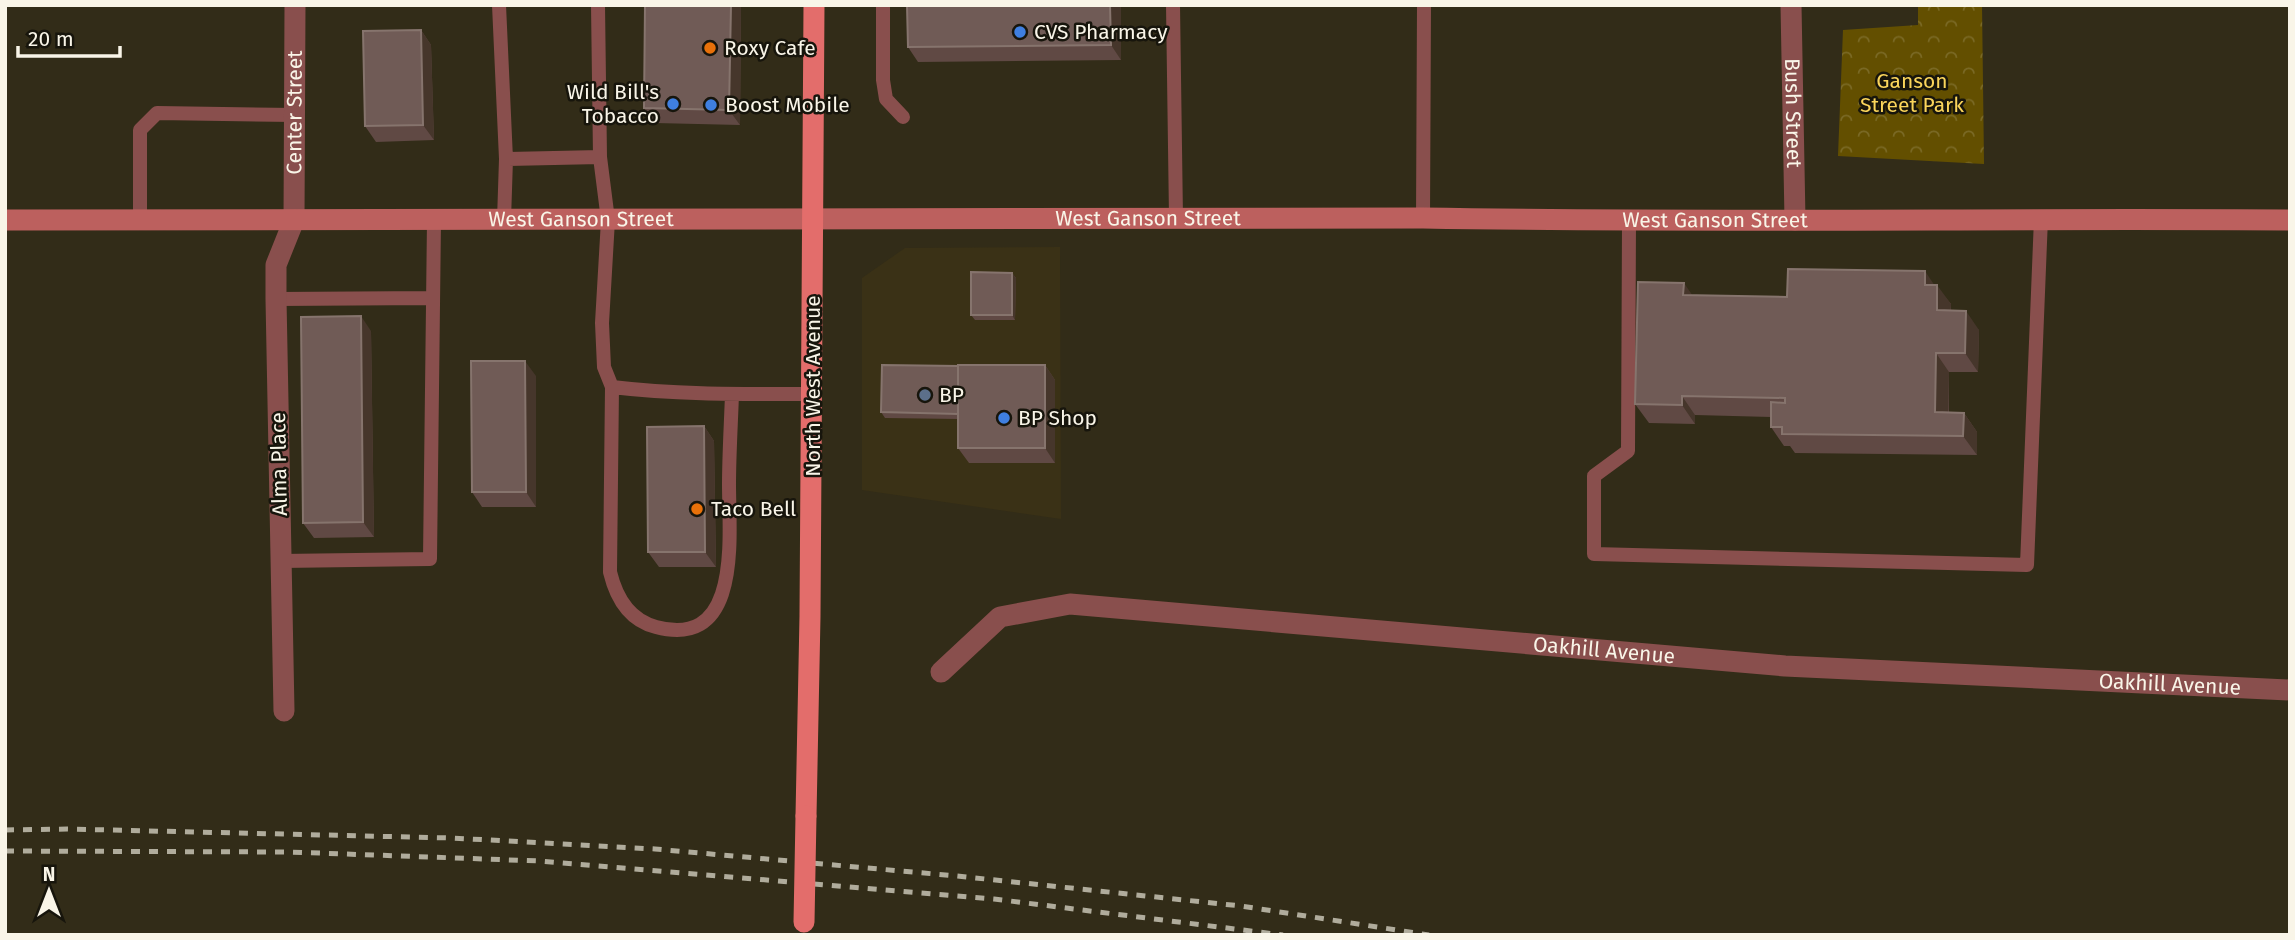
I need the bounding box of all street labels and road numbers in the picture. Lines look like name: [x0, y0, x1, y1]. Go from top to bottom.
street label: Center Street: [281, 50, 308, 175]
street label: Bush Street: [1779, 58, 1807, 168]
street label: West Ganson Street: [1055, 205, 1241, 232]
street label: West Ganson Street: [488, 206, 674, 232]
street label: West Ganson Street: [1622, 207, 1808, 233]
street label: North West Avenue: [800, 295, 826, 477]
street label: Alma Place: [265, 412, 293, 516]
street label: Oakhill Avenue: [1532, 631, 1676, 669]
street label: Oakhill Avenue: [2098, 668, 2242, 701]

